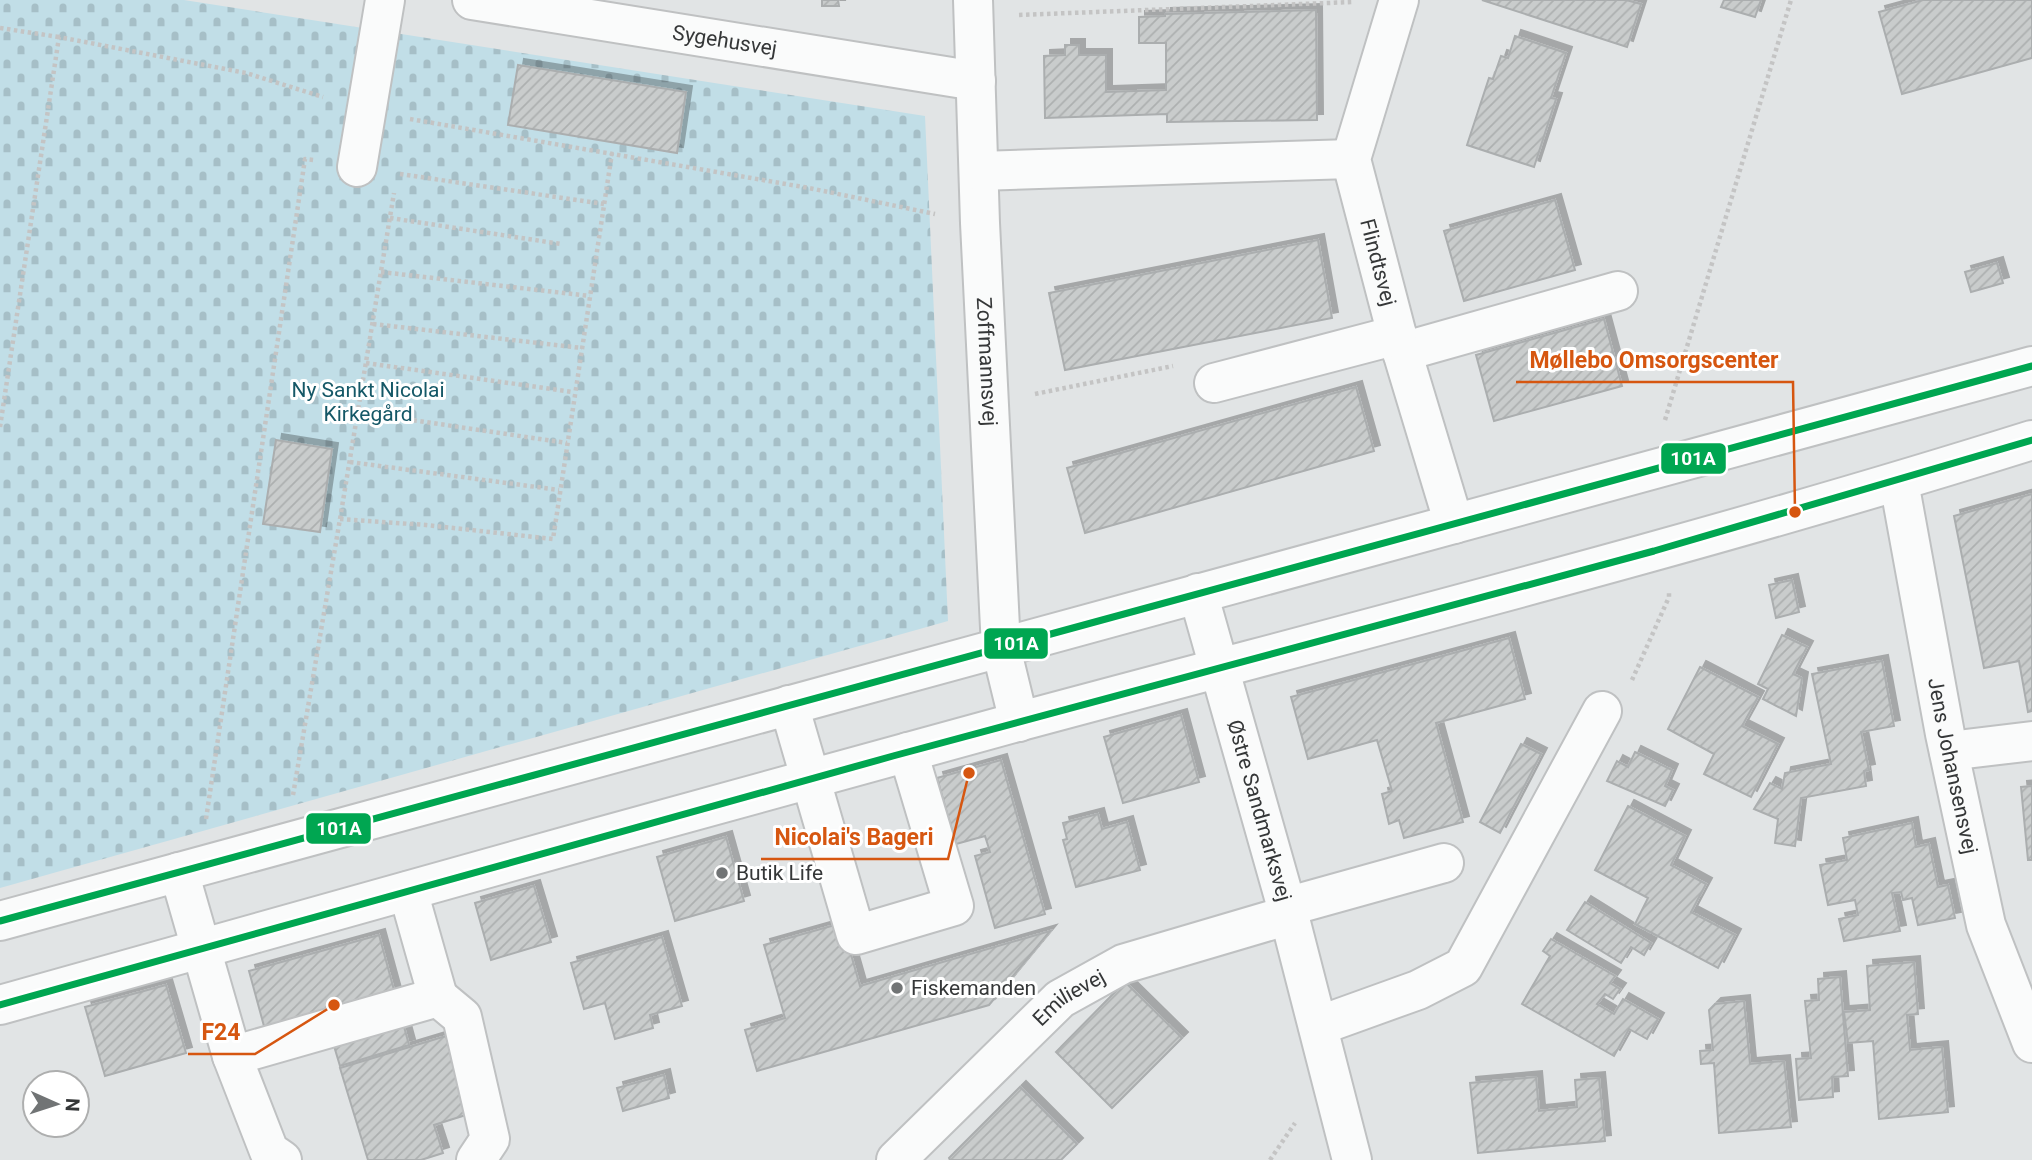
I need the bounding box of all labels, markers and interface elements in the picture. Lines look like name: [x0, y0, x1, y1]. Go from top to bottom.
street label: Sygehusvej: [671, 20, 779, 61]
street label: Flindtsvej: [1355, 216, 1401, 309]
street label: Zoffmannsvej: [972, 297, 1002, 427]
callout: Møllebo Omsorgscenter: [1516, 338, 1793, 382]
text: Møllebo Omsorgscenter: [1529, 347, 1779, 374]
park label: Ny Sankt Nicolai Kirkegård: [291, 378, 445, 426]
line badge: 101A: [1660, 442, 1727, 475]
text: 101A: [1670, 447, 1716, 470]
line badge: 101A: [983, 627, 1049, 660]
text: 101A: [993, 632, 1039, 655]
street label: Jens Johansensvej: [1923, 676, 1982, 856]
street label: Østre Sandmarksvej: [1222, 717, 1297, 904]
line badge: 101A: [305, 812, 372, 845]
callout: Nicolai's Bageri: [761, 815, 948, 859]
text: 101A: [316, 817, 362, 840]
text: Nicolai's Bageri: [774, 824, 934, 851]
place label: Butik Life: [736, 861, 823, 885]
marker: Butik Life: [714, 865, 730, 881]
street label: Emilievej: [1028, 964, 1109, 1031]
place label: Fiskemanden: [911, 976, 1036, 1000]
marker: Fiskemanden: [889, 980, 905, 996]
callout: F24: [188, 1010, 255, 1054]
text: F24: [201, 1019, 241, 1046]
north arrow: [21, 1069, 91, 1139]
text: N: [61, 1098, 84, 1112]

